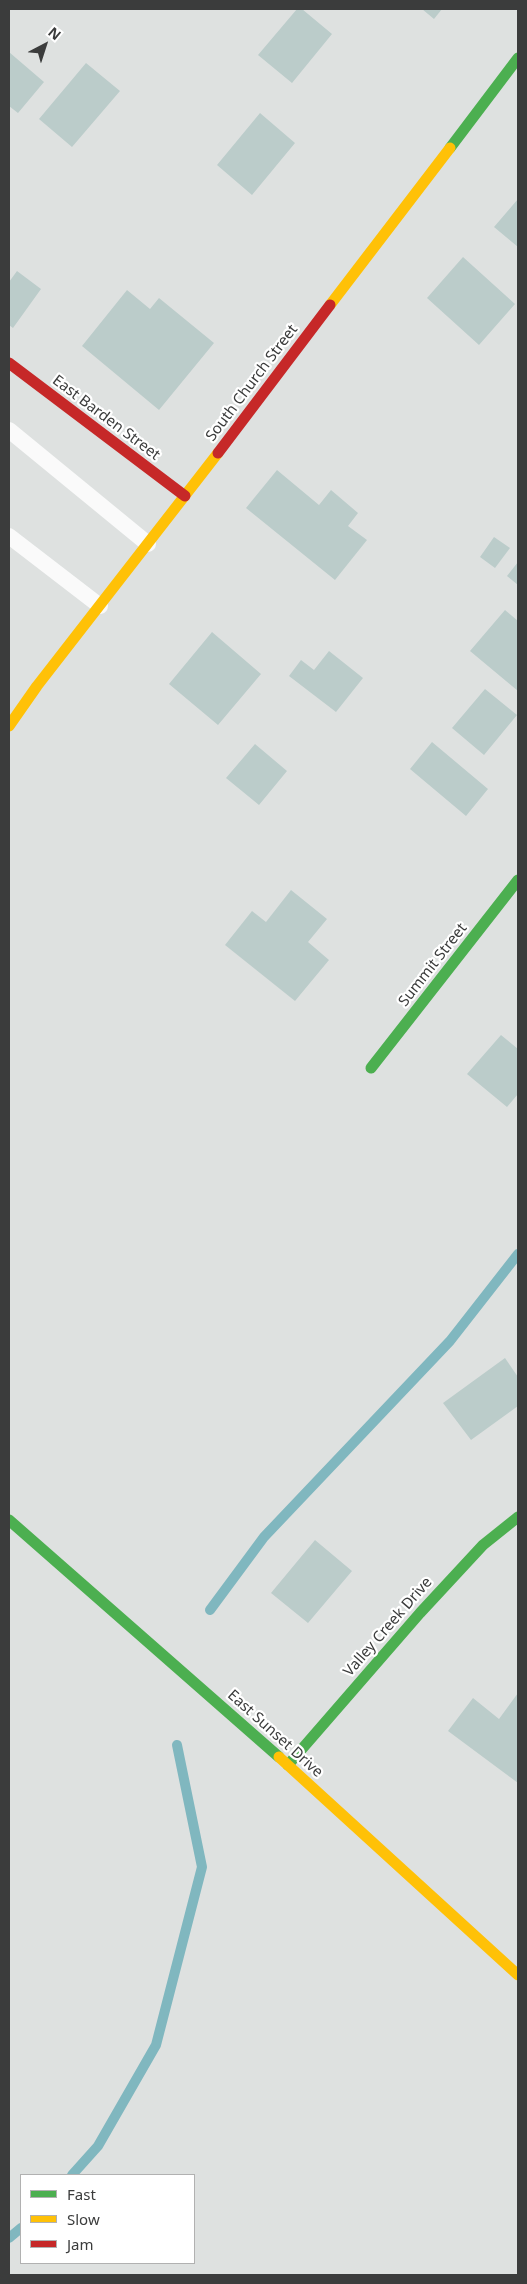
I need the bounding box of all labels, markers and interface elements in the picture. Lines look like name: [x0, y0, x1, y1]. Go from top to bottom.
north arrow: [20, 20, 70, 70]
text: N: [44, 22, 65, 44]
street label: South Church Street: [202, 321, 302, 445]
street label: East Barden Street: [49, 372, 163, 464]
street label: Summit Street: [395, 920, 471, 1010]
street label: Valley Creek Drive: [340, 1574, 436, 1680]
street label: East Sunset Drive: [224, 1686, 326, 1782]
legend: [20, 2174, 195, 2264]
text: Fast: [67, 2184, 96, 2204]
text: Slow: [67, 2209, 100, 2229]
text: Jam: [67, 2234, 94, 2254]

